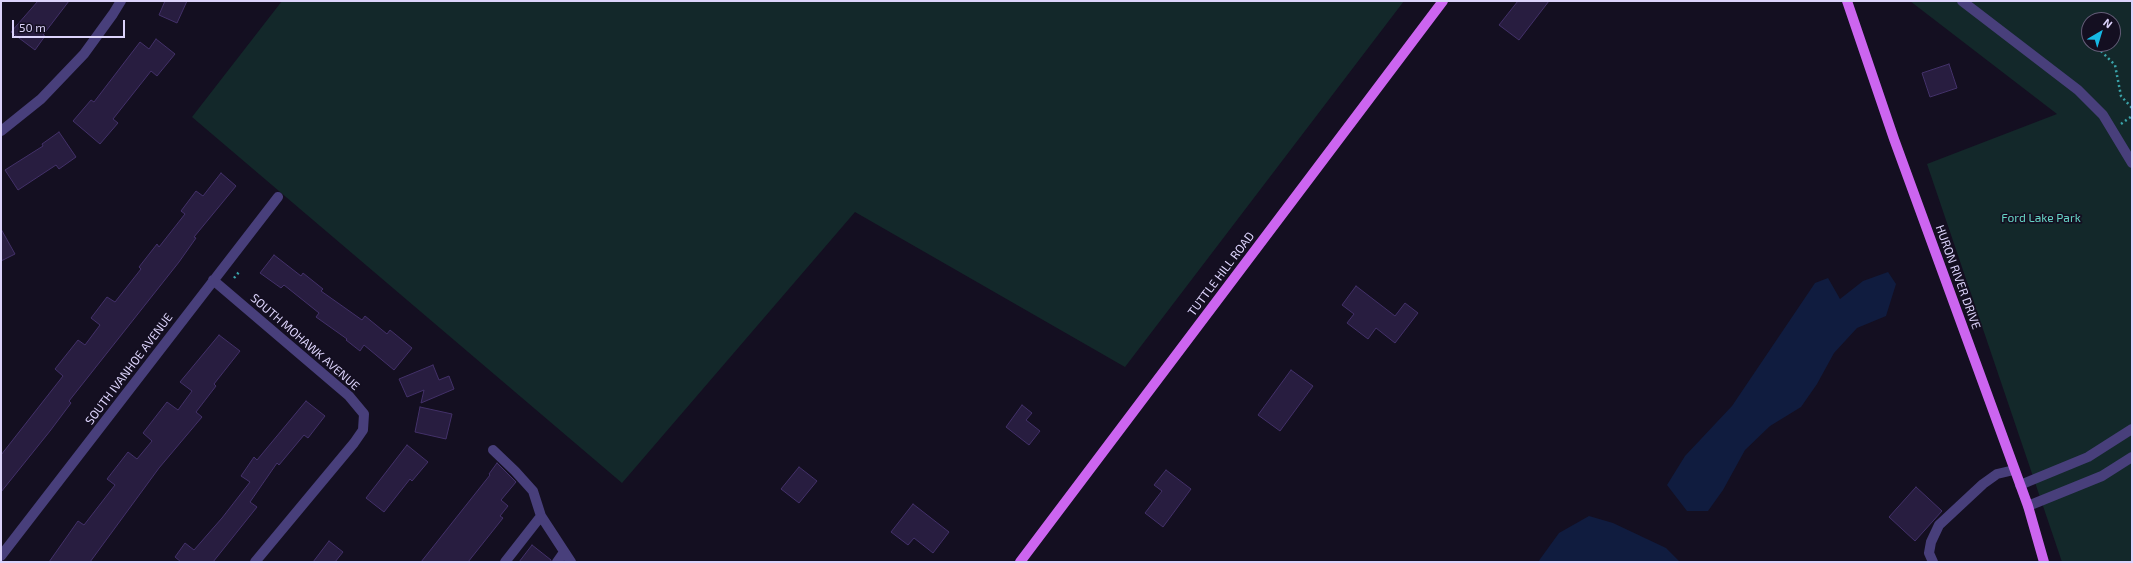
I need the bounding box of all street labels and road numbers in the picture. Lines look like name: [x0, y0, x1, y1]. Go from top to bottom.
street label: HURON RIVER DRIVE: [1932, 223, 1984, 331]
street label: TUTTLE HILL ROAD: [1185, 229, 1257, 319]
street label: SOUTH MOHAWK AVENUE: [248, 291, 362, 393]
street label: SOUTH IVANHOE AVENUE: [82, 310, 176, 428]

